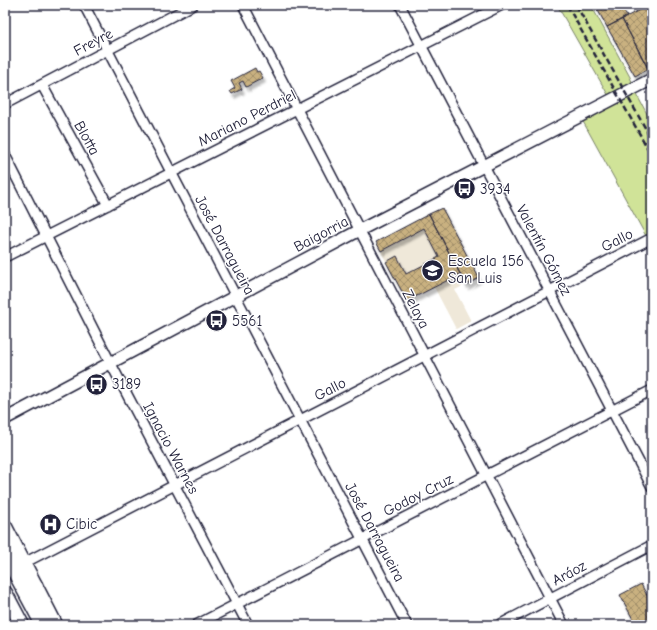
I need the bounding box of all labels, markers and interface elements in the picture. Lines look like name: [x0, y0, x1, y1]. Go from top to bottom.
street label: Freyre: [70, 24, 116, 60]
street label: Mariano Perdriel: [195, 86, 299, 150]
street label: Blotta: [70, 118, 104, 158]
bus stop icon: 3934: [452, 176, 478, 202]
place label: 3934: [480, 180, 510, 198]
street label: José Darragueira: [191, 192, 259, 298]
street label: Valentín Gómez: [513, 202, 576, 299]
street label: Baigorria: [291, 212, 351, 256]
street label: Gallo: [598, 224, 636, 256]
place label: Escuela 156 San Luis: [448, 252, 524, 287]
school or university icon: Escuela 156 San Luis: [420, 257, 446, 283]
street label: Zelaya: [399, 286, 433, 332]
bus stop icon: 5561: [204, 308, 230, 334]
place label: 5561: [232, 312, 262, 330]
bus stop icon: 3189: [84, 371, 110, 397]
street label: Gallo: [311, 373, 349, 405]
place label: 3189: [112, 375, 141, 393]
street label: Ignacio Warnes: [139, 399, 203, 497]
street label: Godoy Cruz: [380, 470, 456, 520]
street label: José Darragueira: [341, 479, 409, 585]
hospital icon: Cibic: [38, 511, 64, 537]
place label: Cibic: [66, 515, 97, 533]
street label: Aráoz: [549, 556, 590, 589]

